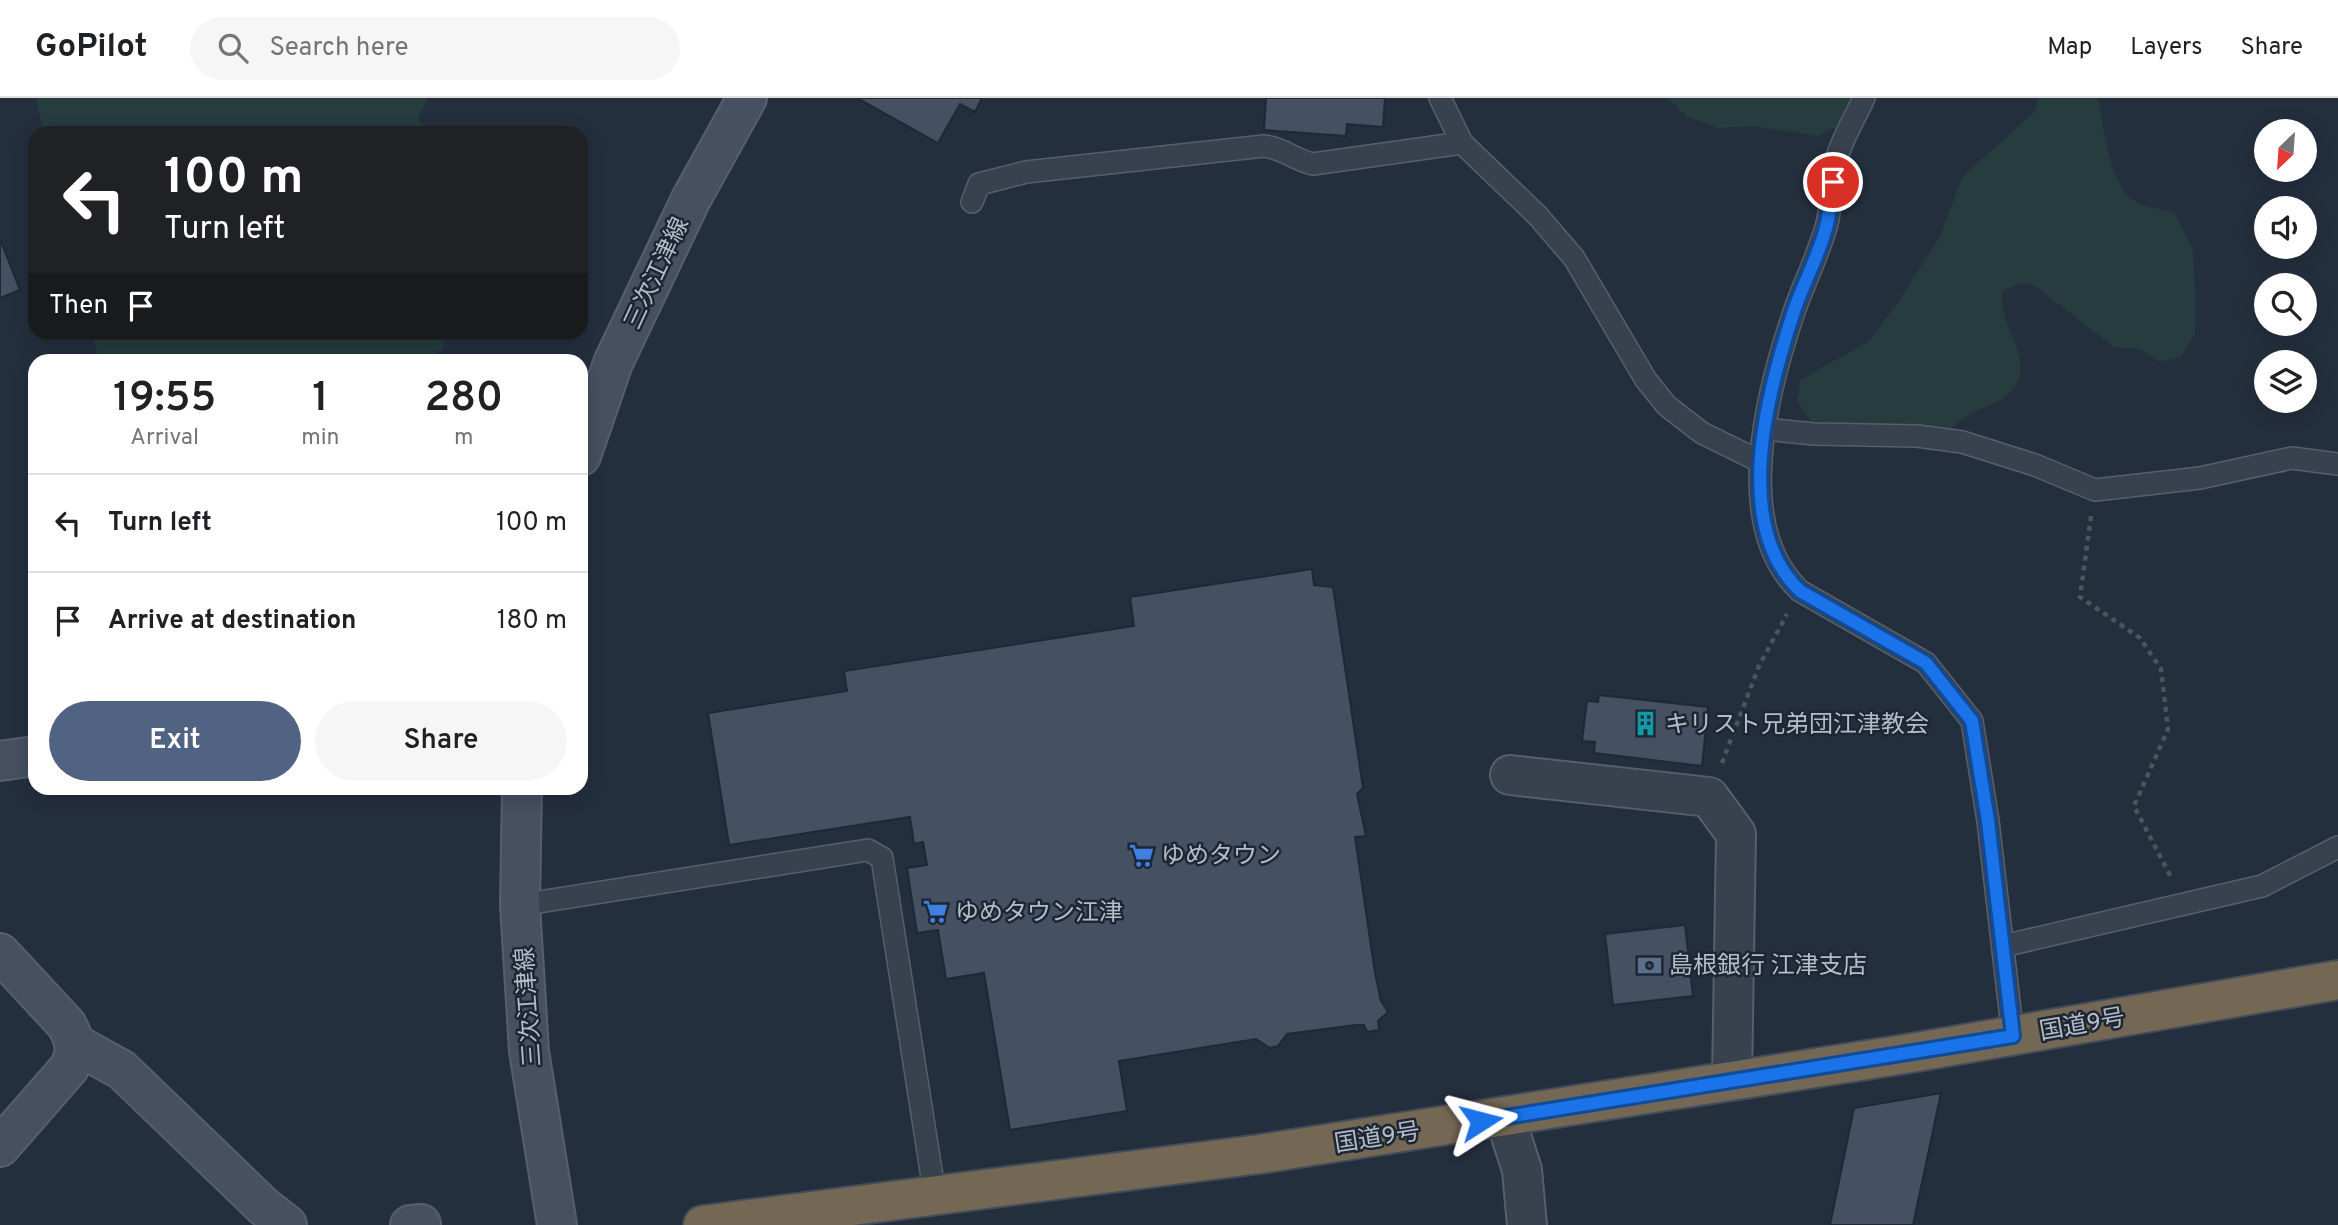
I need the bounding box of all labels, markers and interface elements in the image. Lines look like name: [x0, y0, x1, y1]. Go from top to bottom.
search box: [190, 17, 680, 80]
text: GoPilot: [35, 27, 148, 69]
icon: search: [214, 29, 252, 67]
text: Search here: [270, 32, 408, 65]
text: Map: [2047, 33, 2092, 63]
text: Layers: [2130, 33, 2202, 63]
text: Share: [2240, 33, 2303, 63]
north arrow: [2254, 119, 2317, 182]
map controls: [2254, 119, 2317, 413]
text: 100 m: [164, 149, 303, 211]
pin: [1803, 152, 1863, 212]
icon: left: [49, 154, 140, 245]
icon: arrive: [1814, 163, 1852, 201]
button: sound: [2254, 196, 2317, 259]
text: Turn left: [164, 210, 285, 250]
street label: 三次江津線: [619, 213, 697, 335]
button: search: [2254, 273, 2317, 336]
icon: arrive: [122, 287, 160, 325]
text: Then: [49, 290, 108, 323]
button: layers: [2254, 350, 2317, 413]
text: 19:55: [113, 373, 216, 426]
text: 1: [312, 373, 329, 426]
text: 280: [424, 373, 503, 426]
text: Arrival: [130, 424, 199, 453]
text: min: [301, 424, 340, 453]
text: m: [454, 424, 474, 453]
icon: left: [49, 504, 87, 542]
text: Turn left: [108, 507, 212, 540]
text: 100 m: [496, 507, 567, 540]
icon: arrive: [49, 602, 87, 640]
text: Arrive at destination: [108, 605, 356, 638]
text: 180 m: [497, 605, 567, 638]
button: Exit: [49, 701, 301, 781]
button: Share: [315, 701, 567, 781]
building icon: キリスト兄弟団江津教会: [1631, 710, 1659, 738]
place label: キリスト兄弟団江津教会: [1665, 711, 1929, 741]
supermarket icon: ゆめタウン: [1127, 841, 1155, 869]
place label: ゆめタウン: [1161, 842, 1281, 872]
supermarket icon: ゆめタウン江津: [921, 898, 949, 926]
place label: ゆめタウン江津: [955, 899, 1123, 929]
street label: 三次江津線: [511, 946, 549, 1068]
bank icon: 島根銀行 江津支店: [1635, 951, 1663, 979]
place label: 島根銀行 江津支店: [1669, 952, 1867, 982]
street label: 国道9号: [2037, 1004, 2127, 1048]
position arrow: [1444, 1084, 1518, 1158]
street label: 国道9号: [1332, 1117, 1422, 1161]

